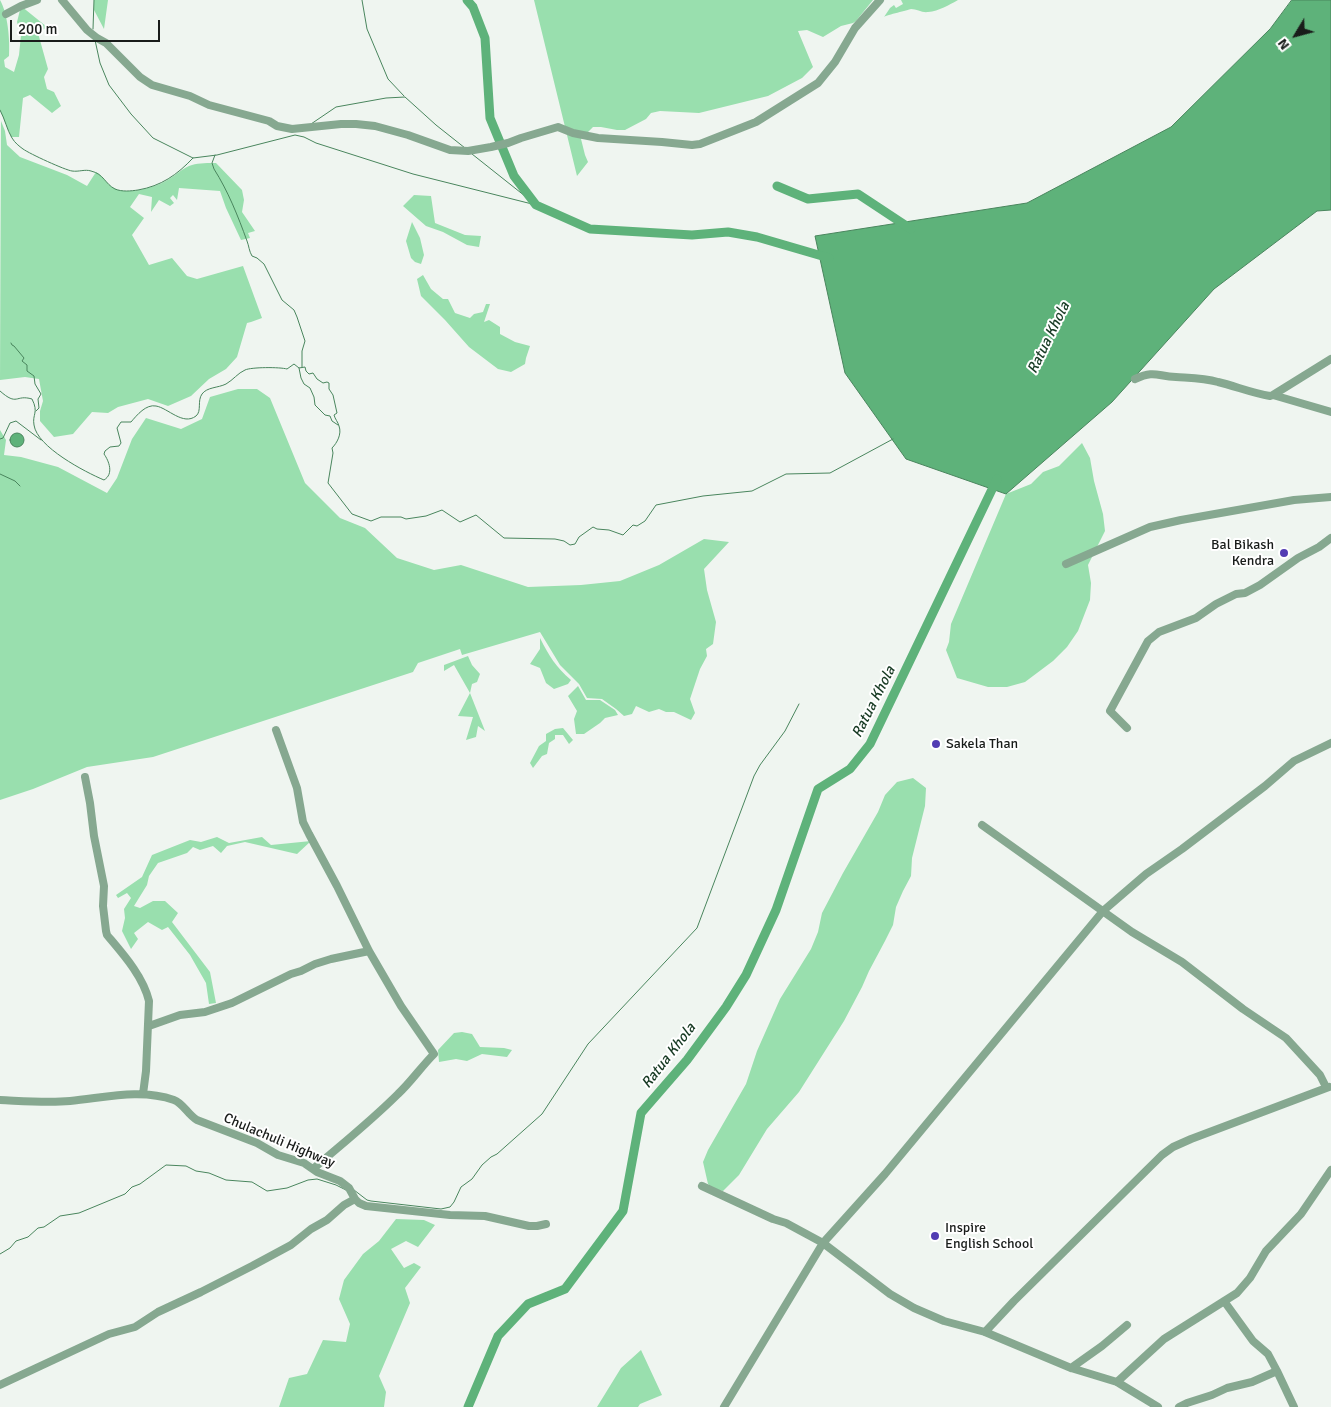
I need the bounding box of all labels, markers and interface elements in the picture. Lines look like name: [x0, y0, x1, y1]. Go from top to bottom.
scale bar: [12, 10, 162, 42]
north arrow: [1271, 10, 1321, 60]
text: 200 m: [18, 20, 58, 38]
text: N: [1274, 35, 1293, 53]
water label: Ratua Khola: [1024, 299, 1074, 377]
place label: Bal Bikash Kendra: [1211, 537, 1274, 570]
marker: Bal Bikash Kendra: [1278, 547, 1290, 559]
water label: Ratua Khola: [848, 663, 900, 741]
place label: Sakela Than: [946, 736, 1018, 752]
marker: Sakela Than: [930, 738, 942, 750]
water label: Ratua Khola: [638, 1020, 700, 1092]
street label: Chulachuli Highway: [221, 1110, 337, 1172]
place label: Inspire English School: [945, 1220, 1033, 1252]
marker: Inspire English School: [929, 1230, 941, 1242]

